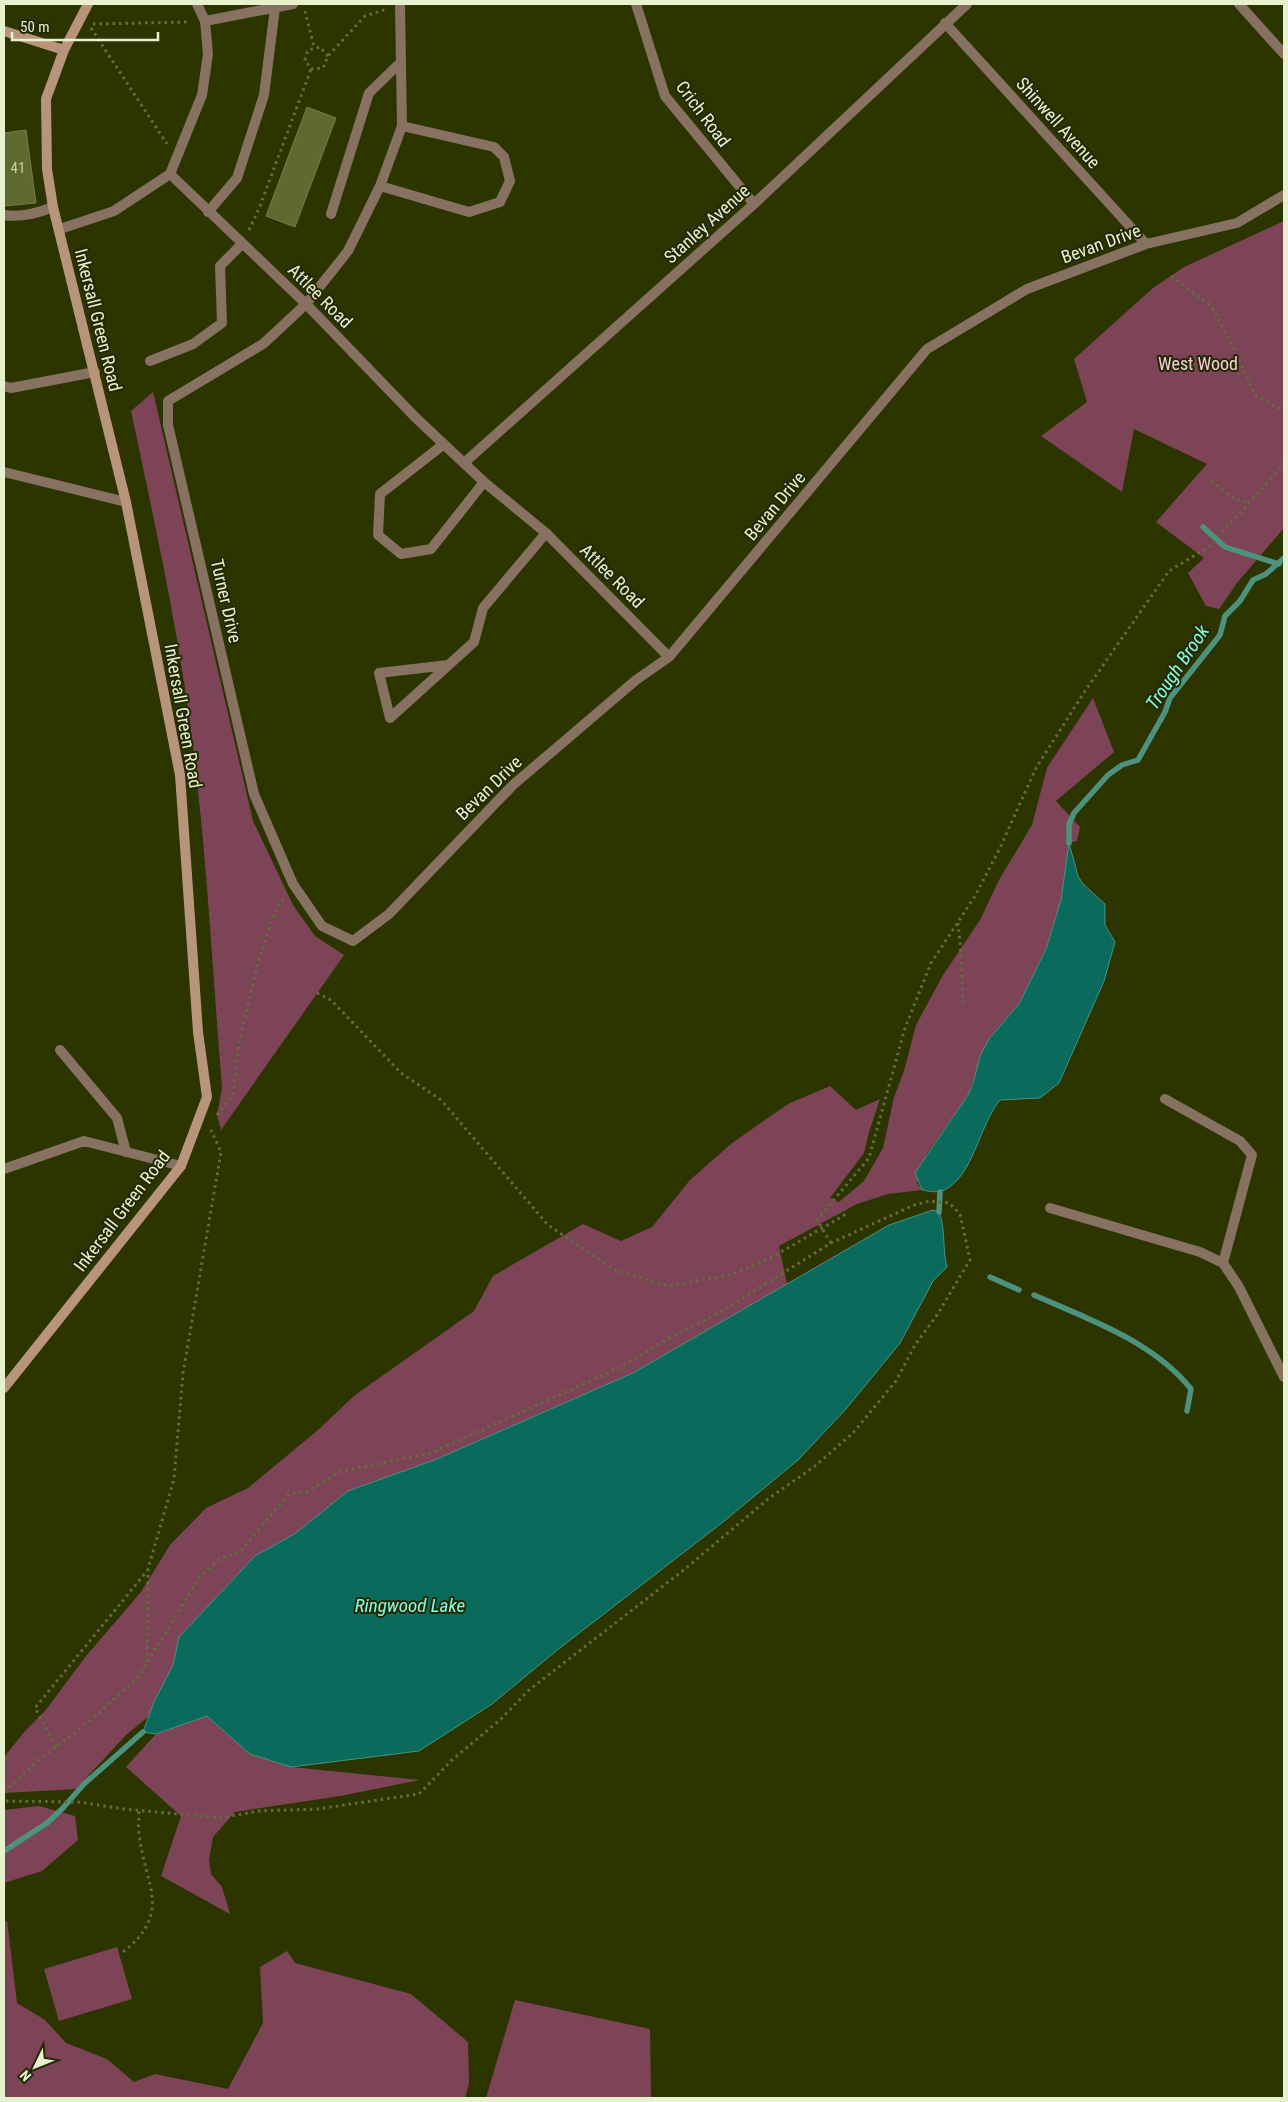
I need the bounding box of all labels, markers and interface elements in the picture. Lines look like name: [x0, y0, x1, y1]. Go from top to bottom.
scale bar: [12, 10, 159, 42]
text: 50 m: [20, 18, 50, 36]
street label: Shinwell Avenue: [1012, 73, 1105, 173]
street label: Crich Road: [672, 77, 735, 151]
house number: 41: [11, 159, 25, 177]
street label: Stanley Avenue: [660, 180, 754, 268]
street label: Bevan Drive: [1058, 219, 1143, 268]
street label: Inkersall Green Road: [71, 246, 126, 393]
street label: Attlee Road: [284, 259, 357, 332]
park label: West Wood: [1158, 353, 1238, 374]
street label: Bevan Drive: [740, 467, 809, 544]
street label: Attlee Road: [576, 539, 649, 612]
street label: Turner Drive: [207, 557, 246, 645]
water label: Trough Brook: [1141, 620, 1214, 714]
street label: Inkersall Green Road: [160, 642, 207, 790]
street label: Bevan Drive: [451, 751, 526, 824]
street label: Inkersall Green Road: [69, 1146, 174, 1275]
water label: Ringwood Lake: [355, 1594, 465, 1617]
north arrow: [10, 2042, 60, 2092]
text: N: [17, 2067, 34, 2084]

